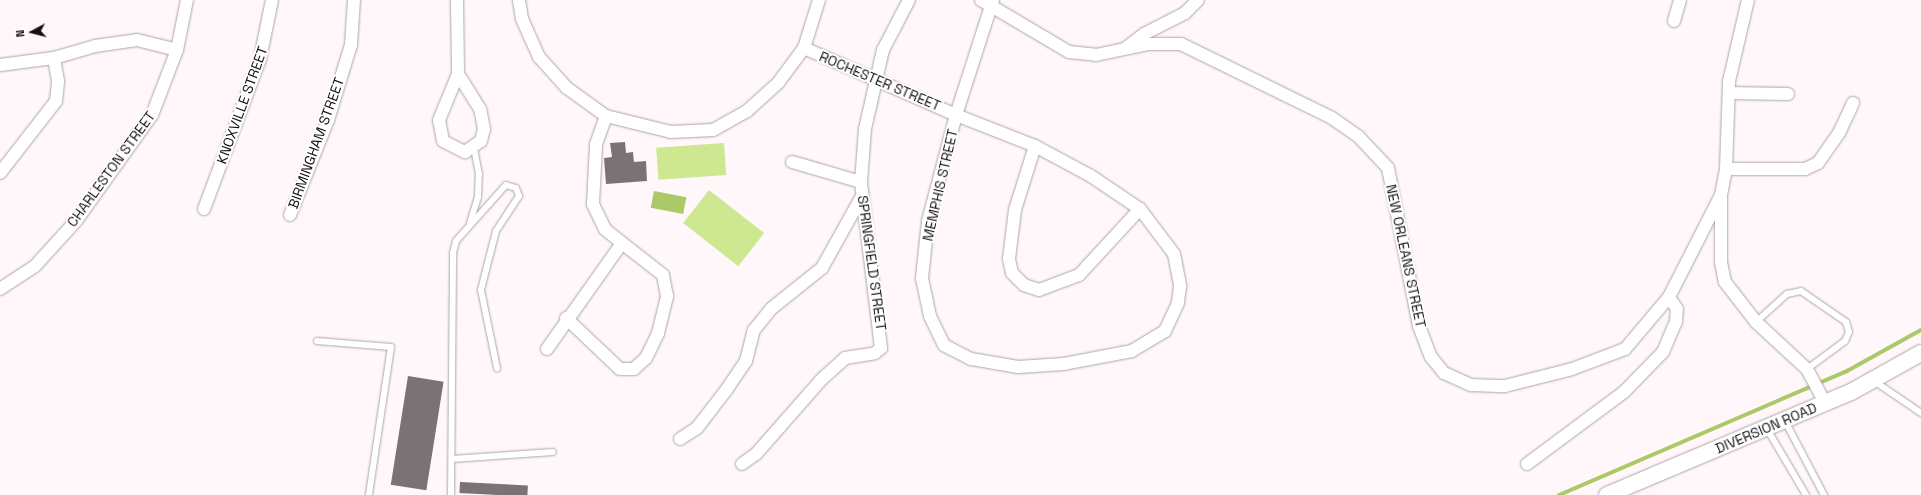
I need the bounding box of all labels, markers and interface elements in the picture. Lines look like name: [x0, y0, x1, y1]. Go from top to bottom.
north arrow: [12, 12, 52, 52]
text: N: [13, 29, 27, 38]
street label: KNOXVILLE STREET: [213, 44, 271, 166]
street label: ROCHESTER STREET: [817, 48, 943, 114]
street label: BIRMINGHAM STREET: [284, 75, 348, 211]
street label: CHARLESTON STREET: [63, 108, 159, 230]
street label: MEMPHIS STREET: [919, 127, 961, 243]
street label: NEW ORLEANS STREET: [1383, 183, 1429, 329]
street label: SPRINGFIELD STREET: [854, 194, 890, 332]
street label: DIVERSION ROAD: [1713, 399, 1819, 457]

